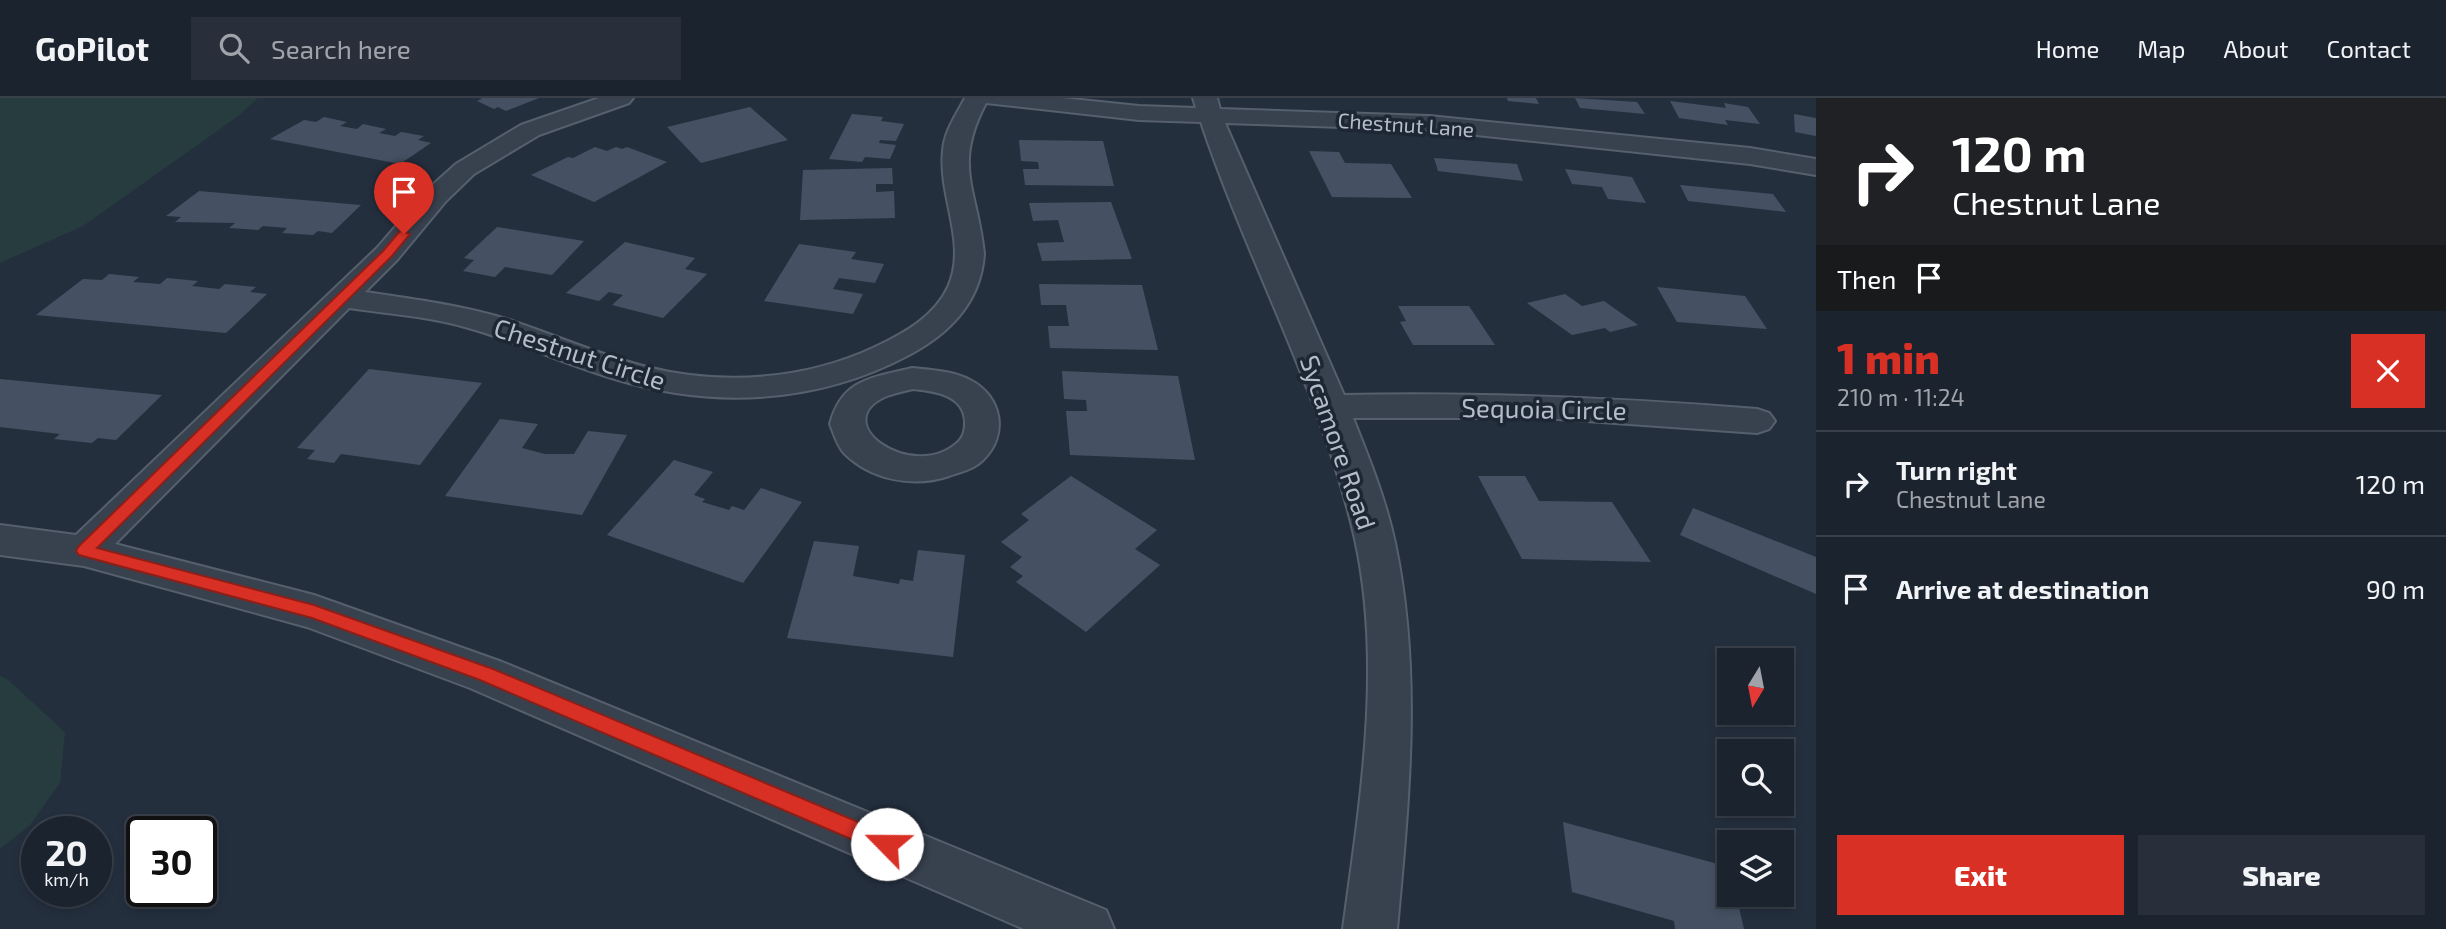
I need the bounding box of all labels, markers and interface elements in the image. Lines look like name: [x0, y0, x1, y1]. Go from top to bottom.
search box: [191, 17, 681, 80]
text: GoPilot: [35, 28, 149, 68]
icon: search: [215, 29, 253, 67]
text: Search here: [271, 33, 411, 64]
text: Home: [2036, 34, 2099, 63]
text: Map: [2137, 34, 2185, 63]
text: About: [2223, 34, 2289, 63]
text: Contact: [2327, 34, 2411, 63]
street label: Chestnut Lane: [1337, 107, 1475, 141]
text: 120 m: [1952, 123, 2086, 182]
icon: right: [1837, 126, 1928, 217]
pin: [374, 162, 434, 234]
icon: arrive: [385, 173, 423, 211]
text: Chestnut Lane: [1952, 183, 2160, 221]
icon: arrive: [1910, 259, 1948, 297]
text: Then: [1837, 263, 1896, 294]
street label: Chestnut Circle: [490, 311, 670, 395]
text: 1 min: [1837, 332, 1940, 382]
button: close: [2351, 334, 2425, 408]
street label: Sycamore Road: [1295, 351, 1383, 533]
text: 210 m · 11:24: [1837, 383, 1965, 411]
street label: Sequoia Circle: [1461, 391, 1627, 425]
text: Turn right: [1896, 454, 2017, 485]
icon: right: [1837, 465, 1875, 503]
text: 120 m: [2356, 468, 2425, 499]
text: Chestnut Lane: [1896, 485, 2046, 513]
icon: arrive: [1837, 570, 1875, 608]
text: Arrive at destination: [1896, 573, 2149, 604]
text: 90 m: [2366, 573, 2425, 604]
north arrow: [1717, 648, 1794, 724]
map controls: [1717, 648, 1794, 907]
button: search: [1717, 739, 1794, 816]
position arrow: [850, 807, 924, 881]
speed limit sign: 30: [126, 816, 217, 907]
button: layers: [1717, 830, 1794, 907]
text: 20: [45, 831, 88, 873]
button: Exit: [1837, 835, 2124, 915]
button: Share: [2138, 835, 2425, 915]
text: km/h: [44, 868, 89, 890]

